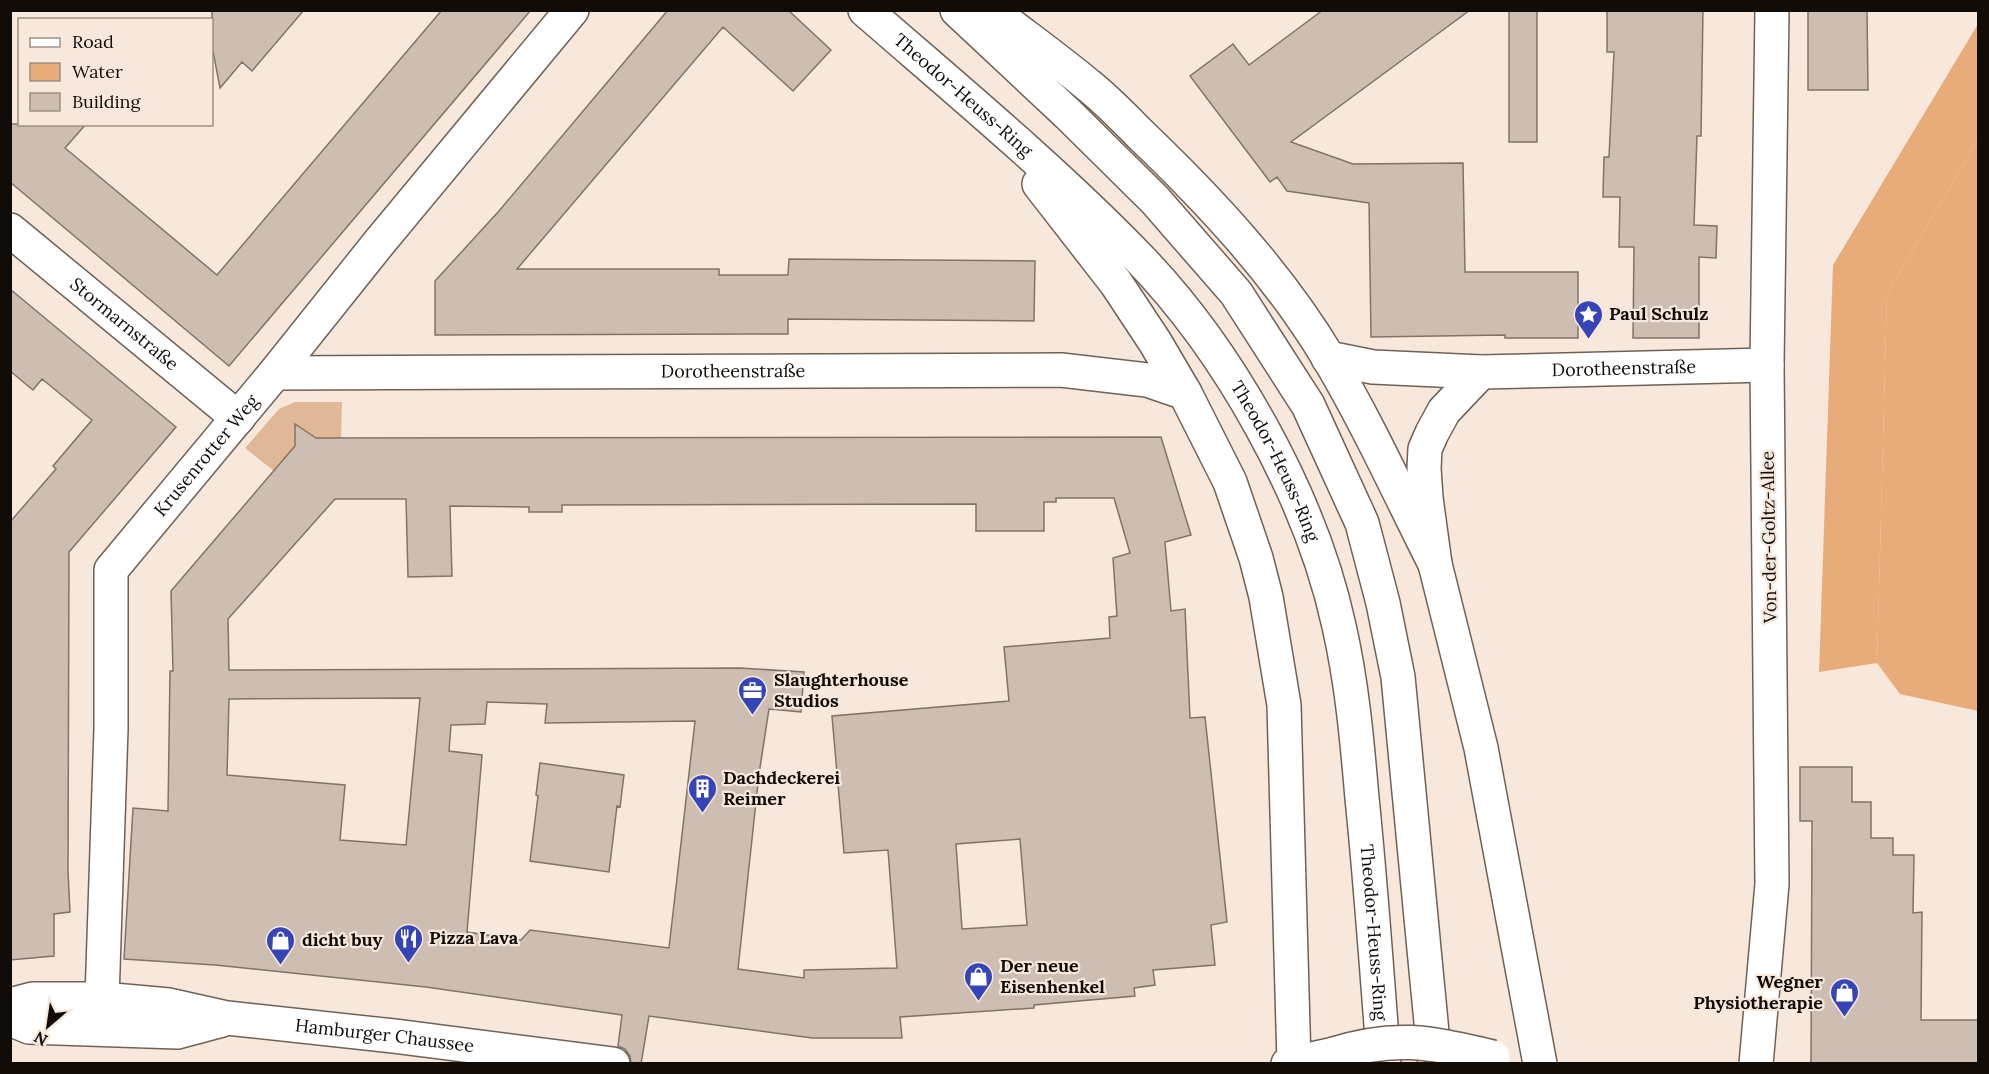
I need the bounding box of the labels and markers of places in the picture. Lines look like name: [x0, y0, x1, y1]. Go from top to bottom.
place icon: Paul Schulz: [1572, 298, 1604, 340]
place label: Paul Schulz: [1609, 302, 1708, 325]
place label: Slaughterhouse Studios: [774, 668, 909, 712]
office icon: Slaughterhouse Studios: [737, 674, 769, 716]
place label: Dachdeckerei Reimer: [723, 766, 840, 810]
building icon: Dachdeckerei Reimer: [686, 772, 718, 814]
restaurant icon: Pizza Lava: [392, 922, 424, 964]
shop icon: dicht buy: [265, 924, 297, 966]
place label: Pizza Lava: [429, 926, 519, 949]
place label: dicht buy: [302, 928, 382, 951]
place label: Der neue Eisenhenkel: [1000, 954, 1105, 998]
shop icon: Der neue Eisenhenkel: [963, 960, 995, 1002]
place label: Wegner Physiotherapie: [1693, 970, 1823, 1014]
shop icon: Wegner Physiotherapie: [1828, 976, 1860, 1018]

